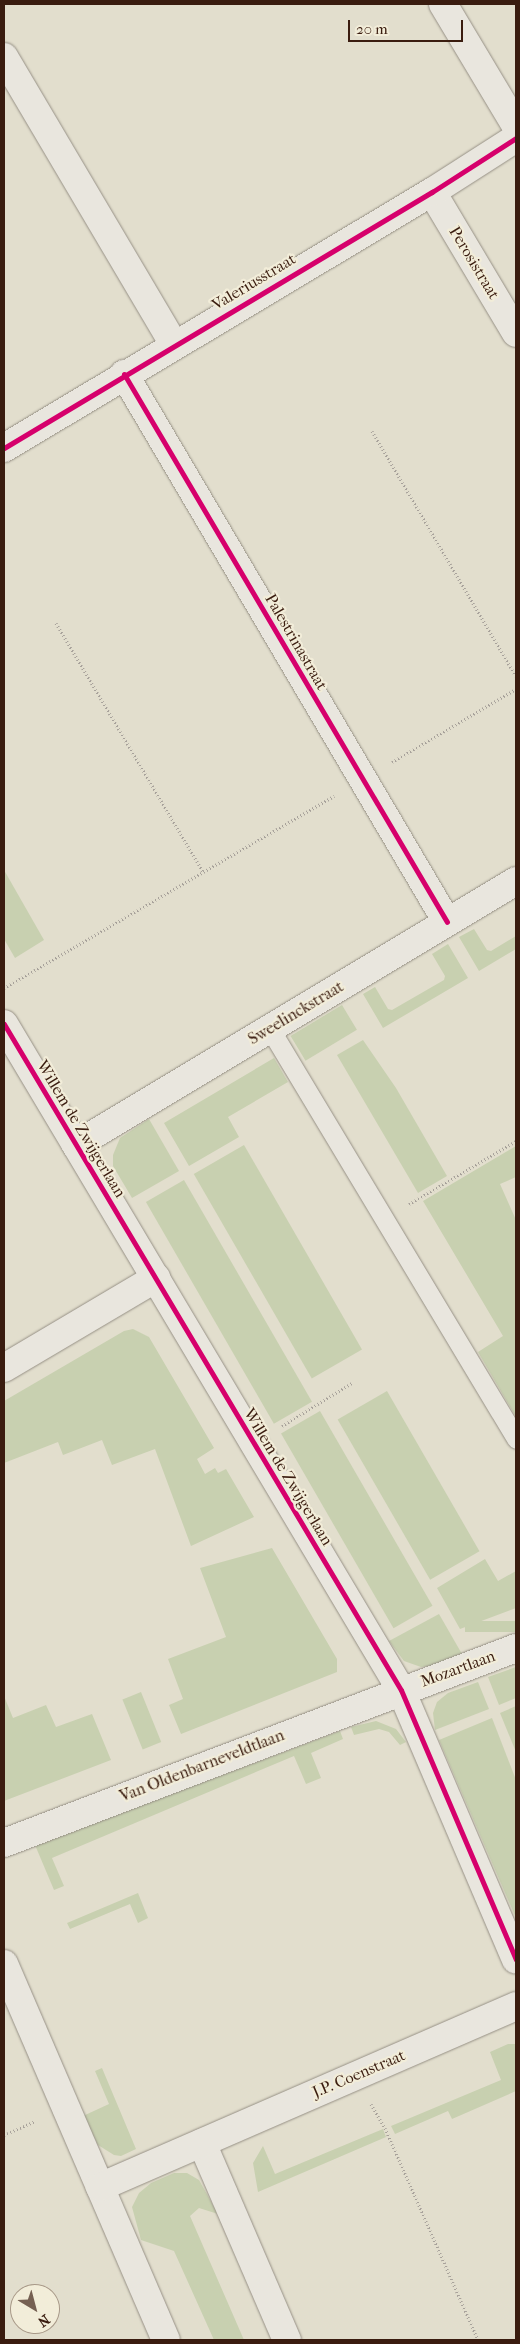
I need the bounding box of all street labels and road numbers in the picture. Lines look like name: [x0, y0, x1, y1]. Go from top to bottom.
street label: Perosistraat: [445, 223, 503, 303]
street label: Valeriusstraat: [209, 249, 299, 315]
street label: Palestrinastraat: [261, 590, 331, 694]
street label: Sweelinckstraat: [245, 977, 347, 1049]
street label: Willem de Zwijgerlaan: [32, 1057, 130, 1201]
street label: Willem de Zwijgerlaan: [239, 1405, 337, 1549]
street label: Mozartlaan: [418, 1647, 498, 1691]
street label: Van Oldenbarneveldtlaan: [117, 1726, 287, 1806]
street label: J.P. Coenstraat: [310, 2046, 408, 2102]

